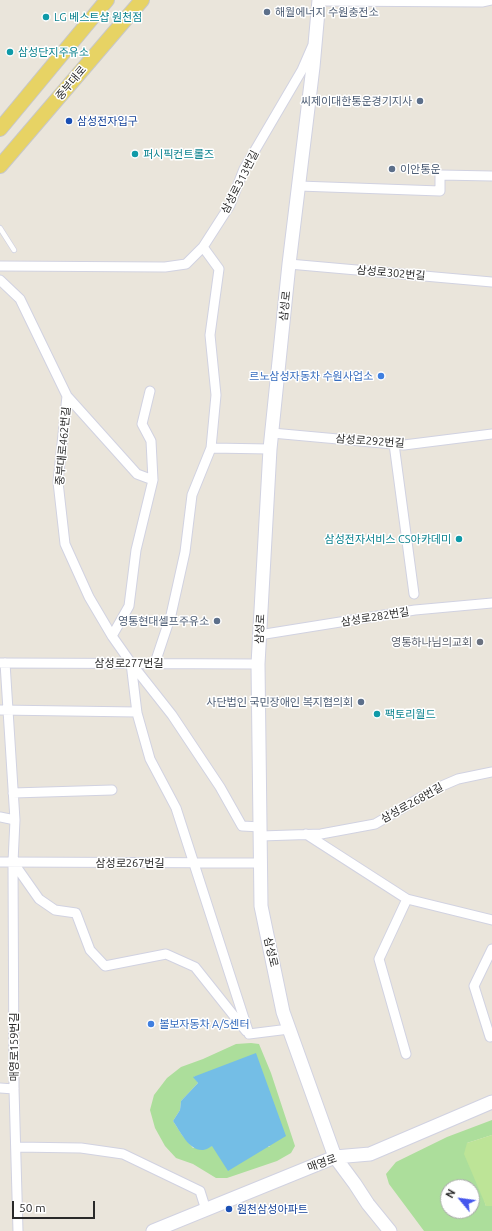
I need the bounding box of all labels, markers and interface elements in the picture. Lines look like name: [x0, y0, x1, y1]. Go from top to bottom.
place label: 해월에너지 수원충전소: [275, 5, 379, 19]
marker: 해월에너지 수원충전소: [262, 7, 272, 17]
place label: LG 베스트샵 원천점: [54, 10, 142, 24]
marker: LG 베스트샵 원천점: [41, 12, 51, 22]
place label: 삼성단지주유소: [18, 45, 89, 59]
marker: 삼성단지주유소: [5, 47, 15, 57]
street label: 중부대로: [53, 63, 89, 103]
place label: 씨제이대한통운경기지사: [301, 94, 412, 108]
marker: 씨제이대한통운경기지사: [415, 96, 425, 106]
place label: 삼성전자입구: [77, 114, 138, 128]
marker: 삼성전자입구: [64, 116, 74, 126]
place label: 퍼시픽컨트롤즈: [143, 147, 214, 161]
street label: 삼성로313번길: [218, 148, 262, 216]
marker: 퍼시픽컨트롤즈: [130, 149, 140, 159]
place label: 이안통운: [400, 162, 440, 176]
marker: 이안통운: [387, 164, 397, 174]
street label: 삼성로302번길: [356, 263, 426, 283]
street label: 삼성로: [277, 290, 293, 322]
place label: 르노삼성자동차 수원사업소: [249, 369, 373, 383]
marker: 르노삼성자동차 수원사업소: [376, 371, 386, 381]
street label: 중부대로462번길: [53, 406, 73, 486]
street label: 삼성로292번길: [335, 432, 405, 450]
place label: 삼성전자서비스 CS아카데미: [325, 532, 451, 546]
marker: 삼성전자서비스 CS아카데미: [454, 534, 464, 544]
street label: 삼성로282번길: [340, 605, 410, 629]
street label: 삼성로: [253, 613, 267, 645]
place label: 영통현대셀프주유소: [118, 614, 209, 628]
marker: 영통현대셀프주유소: [212, 616, 222, 626]
place label: 영통하나님의교회: [391, 635, 472, 649]
marker: 영통하나님의교회: [475, 637, 485, 647]
street label: 삼성로277번길: [94, 656, 164, 670]
place label: 사단법인 국민장애인 복지협의회: [206, 695, 353, 709]
marker: 사단법인 국민장애인 복지협의회: [356, 697, 366, 707]
place label: 팩토리월드: [385, 707, 436, 721]
marker: 팩토리월드: [372, 709, 382, 719]
street label: 삼성로268번길: [379, 780, 445, 826]
street label: 삼성로267번길: [95, 856, 165, 870]
street label: 삼성로: [261, 936, 281, 968]
street label: 매영로159번길: [7, 1012, 21, 1082]
place label: 볼보자동차 A/S센터: [159, 1017, 250, 1031]
marker: 볼보자동차 A/S센터: [146, 1019, 156, 1029]
street label: 매영로: [305, 1152, 339, 1174]
north arrow: [440, 1179, 480, 1219]
text: N: [443, 1187, 458, 1200]
scale bar: [14, 1193, 97, 1219]
text: 50 m: [19, 1201, 46, 1214]
place label: 원천삼성아파트: [237, 1202, 308, 1216]
marker: 원천삼성아파트: [224, 1204, 234, 1214]

